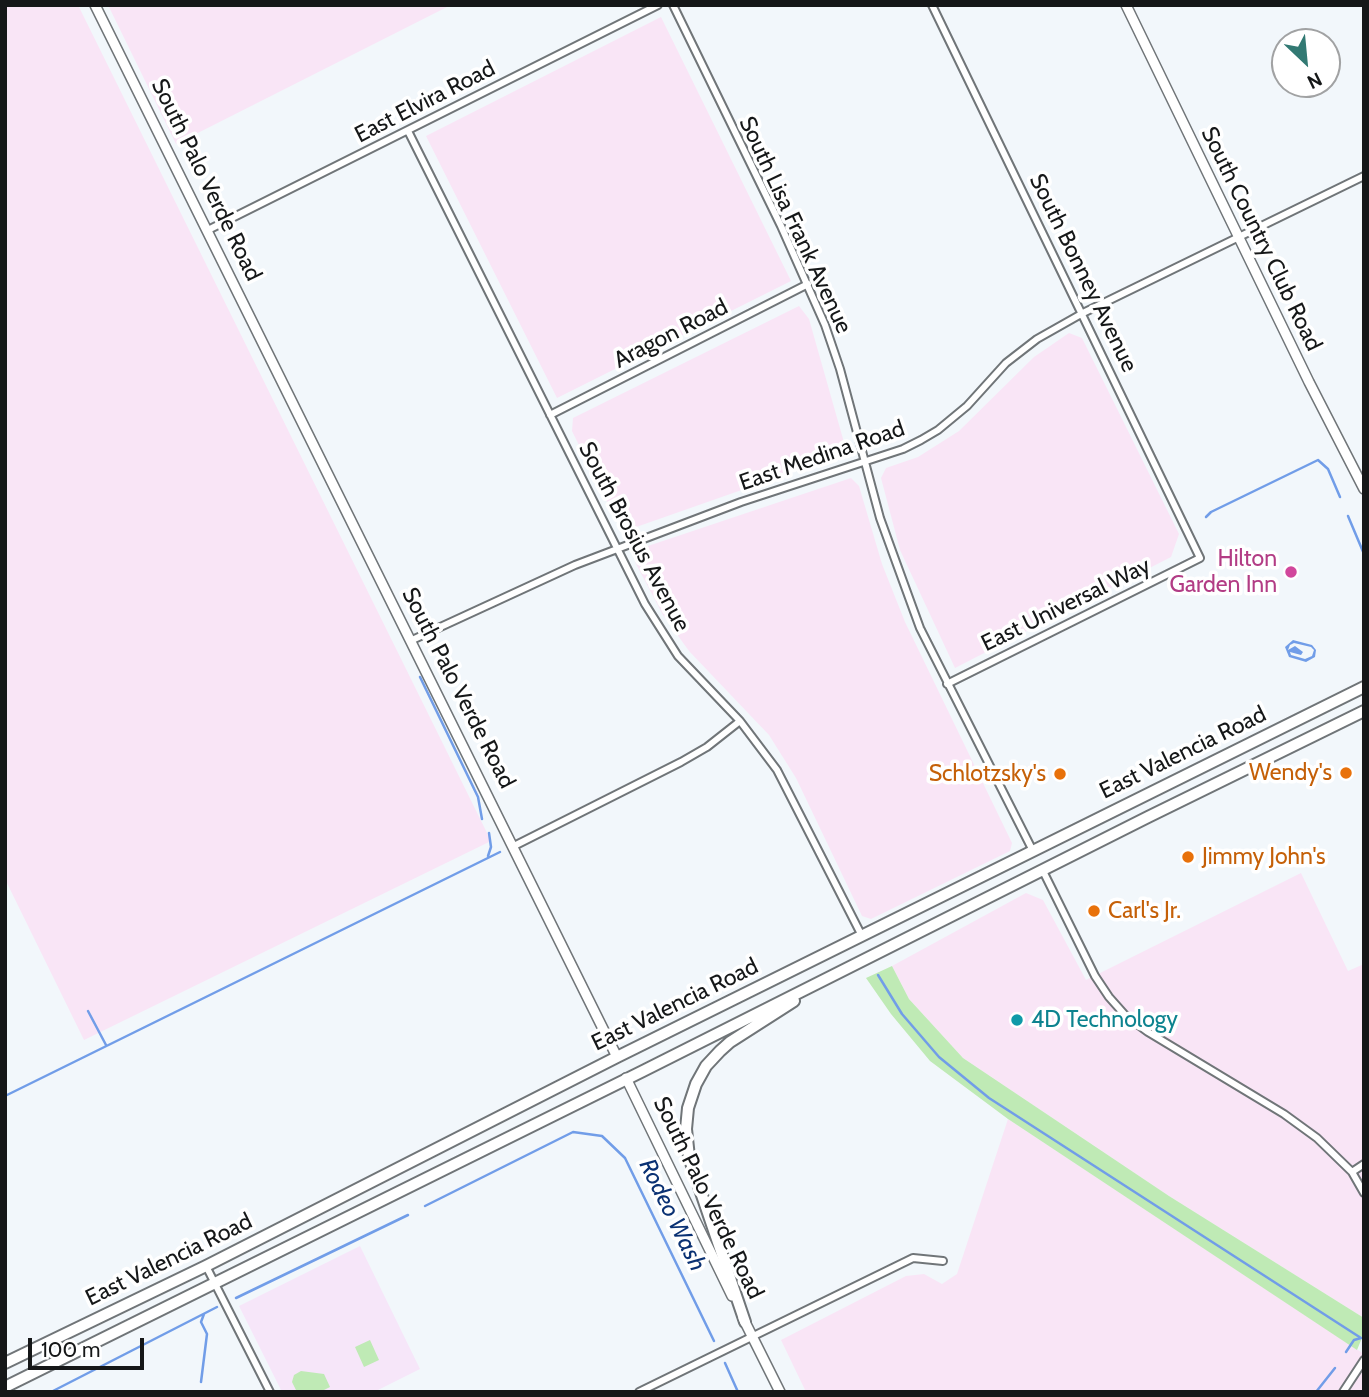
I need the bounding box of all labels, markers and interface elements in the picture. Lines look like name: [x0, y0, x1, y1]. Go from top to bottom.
north arrow: [1271, 28, 1341, 98]
street label: East Elvira Road: [350, 55, 500, 149]
text: N: [1303, 67, 1326, 94]
street label: South Palo Verde Road: [145, 74, 267, 286]
street label: South Lisa Frank Avenue: [733, 112, 857, 338]
street label: South Country Club Road: [1195, 122, 1327, 356]
street label: South Bonney Avenue: [1023, 169, 1143, 377]
street label: Aragon Road: [609, 293, 733, 375]
street label: East Medina Road: [736, 415, 908, 497]
street label: South Brosius Avenue: [572, 437, 696, 637]
place label: Hilton Garden Inn: [1170, 545, 1277, 599]
street label: East Universal Way: [977, 552, 1155, 658]
marker: Hilton Garden Inn: [1283, 564, 1299, 580]
street label: South Palo Verde Road: [395, 583, 521, 793]
street label: East Valencia Road: [1095, 701, 1271, 805]
place label: Wendy's: [1249, 759, 1332, 787]
place label: Schlotzsky's: [929, 760, 1046, 788]
marker: Wendy's: [1338, 765, 1354, 781]
marker: Schlotzsky's: [1052, 766, 1068, 782]
place label: Jimmy John's: [1202, 843, 1326, 871]
marker: Jimmy John's: [1180, 849, 1196, 865]
place label: Carl's Jr.: [1108, 897, 1181, 925]
marker: Carl's Jr.: [1086, 903, 1102, 919]
street label: East Valencia Road: [587, 953, 763, 1057]
place label: 4D Technology: [1031, 1006, 1178, 1034]
marker: 4D Technology: [1009, 1012, 1025, 1028]
street label: South Palo Verde Road: [647, 1092, 769, 1304]
water label: Rodeo Wash: [632, 1154, 712, 1276]
street label: East Valencia Road: [81, 1208, 257, 1312]
scale bar: [32, 1324, 147, 1368]
text: 100 m: [41, 1337, 100, 1362]

